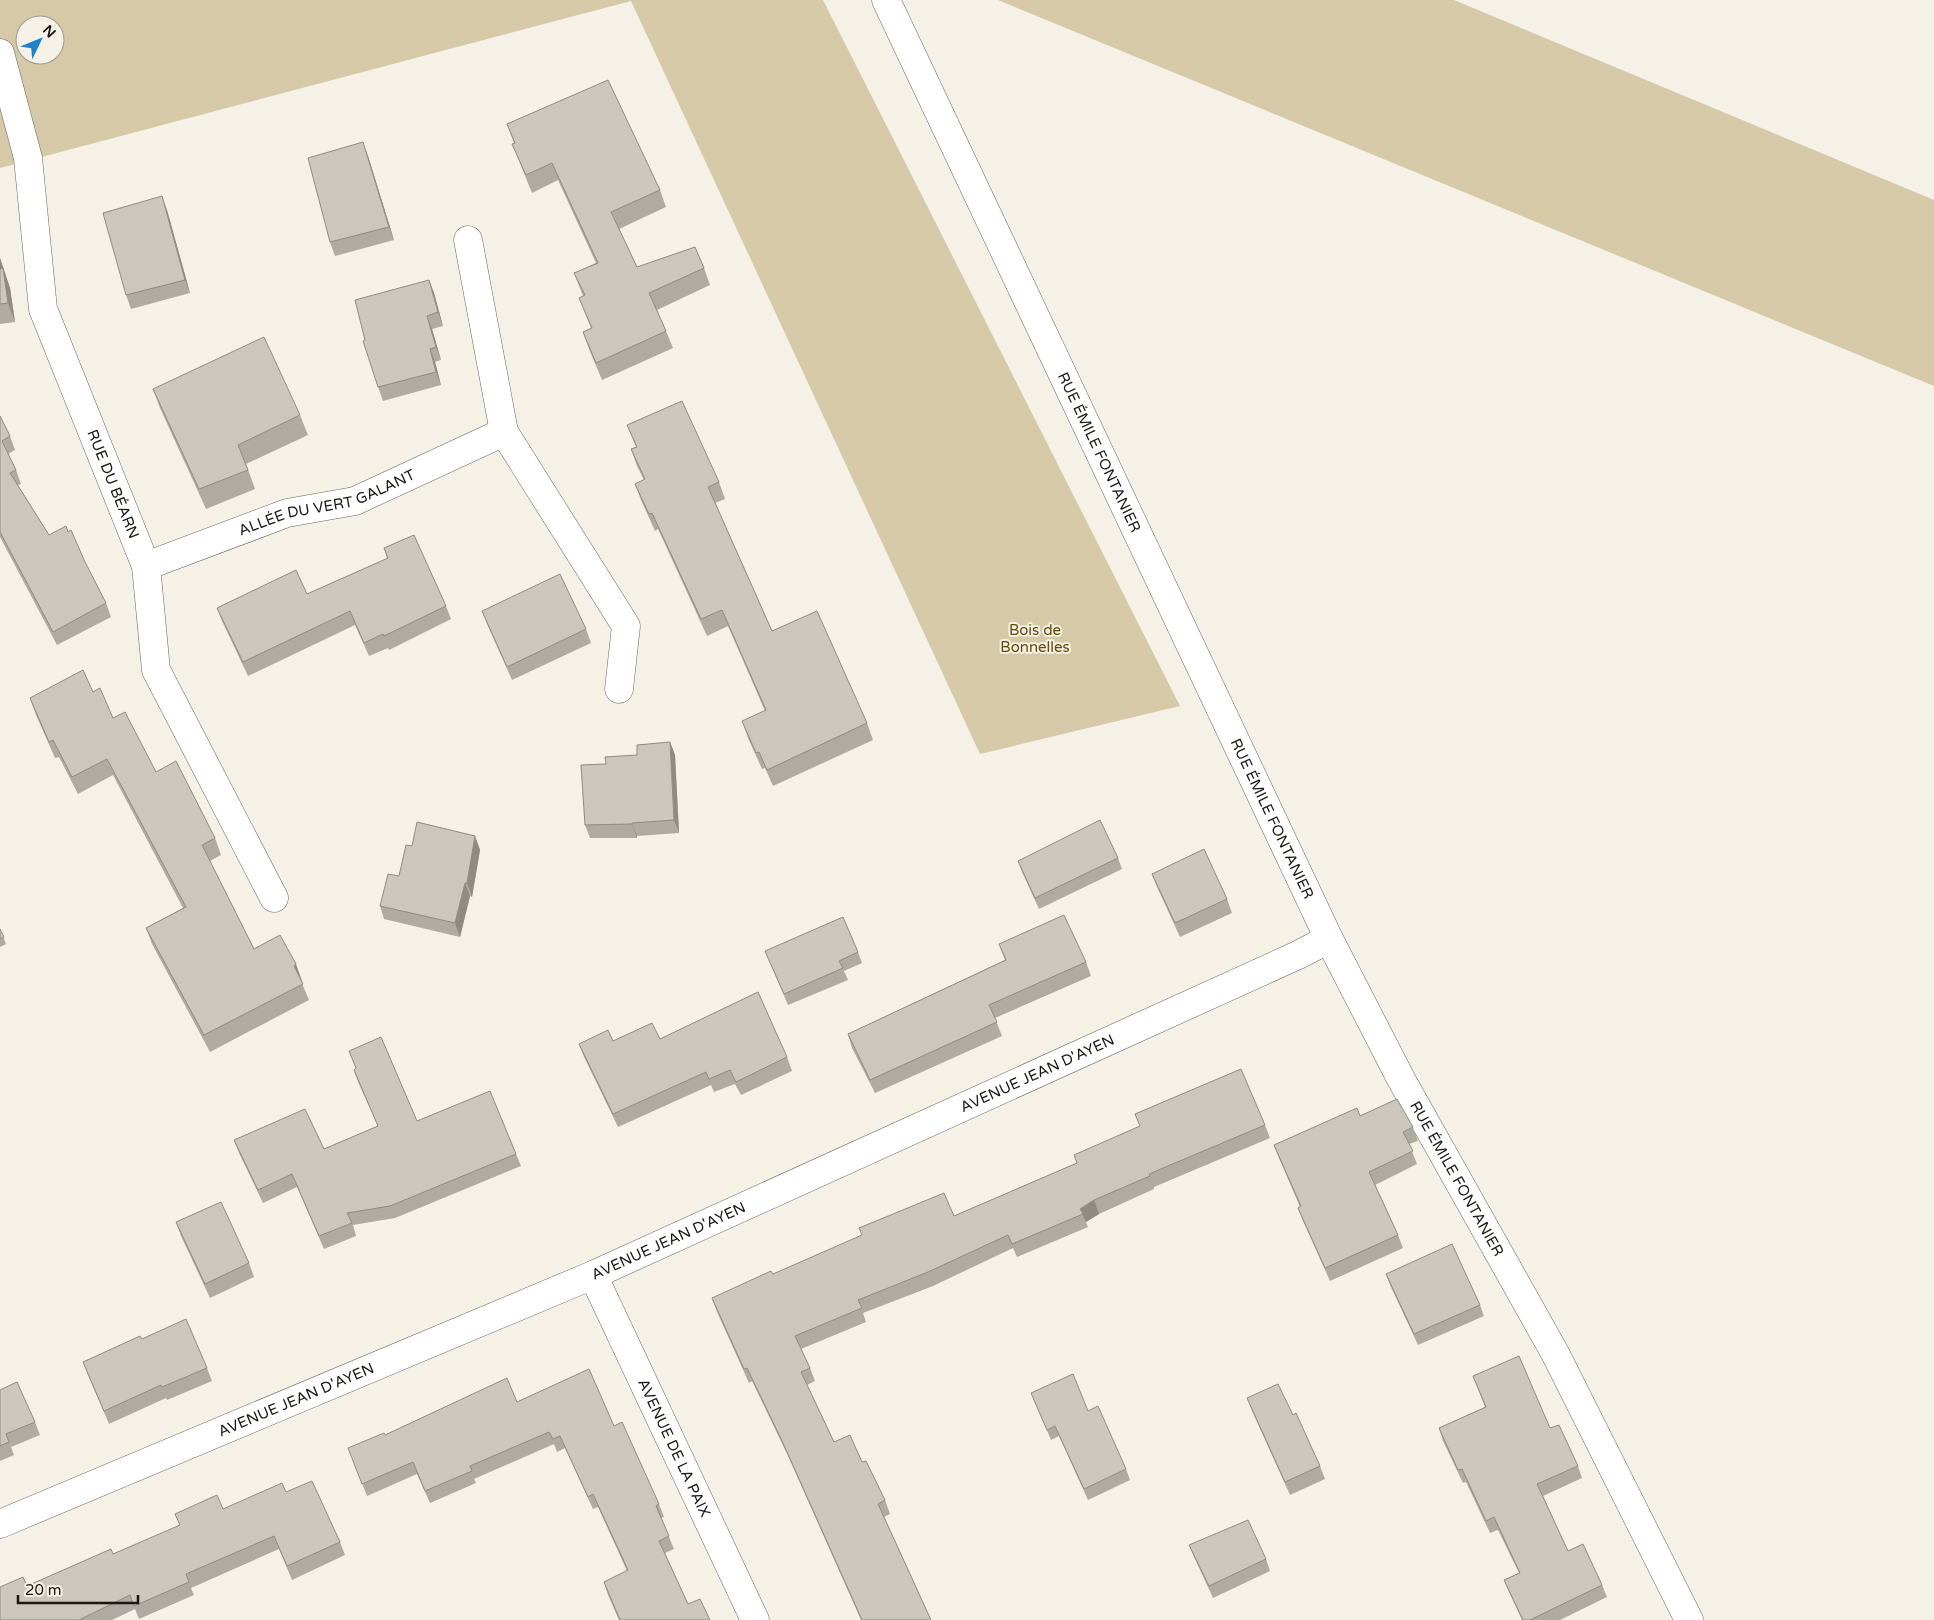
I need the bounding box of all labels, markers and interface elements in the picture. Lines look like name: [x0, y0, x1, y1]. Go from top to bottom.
north arrow: [15, 15, 65, 65]
text: N: [39, 22, 59, 41]
street label: RUE ÉMILE FONTANIER: [1054, 369, 1145, 535]
street label: RUE DU BÉARN: [83, 427, 143, 541]
street label: ALLÉE DU VERT GALANT: [236, 466, 418, 539]
park label: Bois de Bonnelles: [1000, 621, 1070, 656]
street label: RUE ÉMILE FONTANIER: [1227, 735, 1318, 902]
street label: AVENUE JEAN D'AYEN: [957, 1031, 1117, 1116]
street label: RUE ÉMILE FONTANIER: [1406, 1098, 1508, 1259]
street label: AVENUE JEAN D'AYEN: [589, 1198, 748, 1284]
street label: AVENUE JEAN D'AYEN: [215, 1359, 377, 1440]
street label: AVENUE DE LA PAIX: [634, 1376, 714, 1520]
scale bar: [18, 1572, 138, 1604]
text: 20 m: [25, 1581, 62, 1599]

